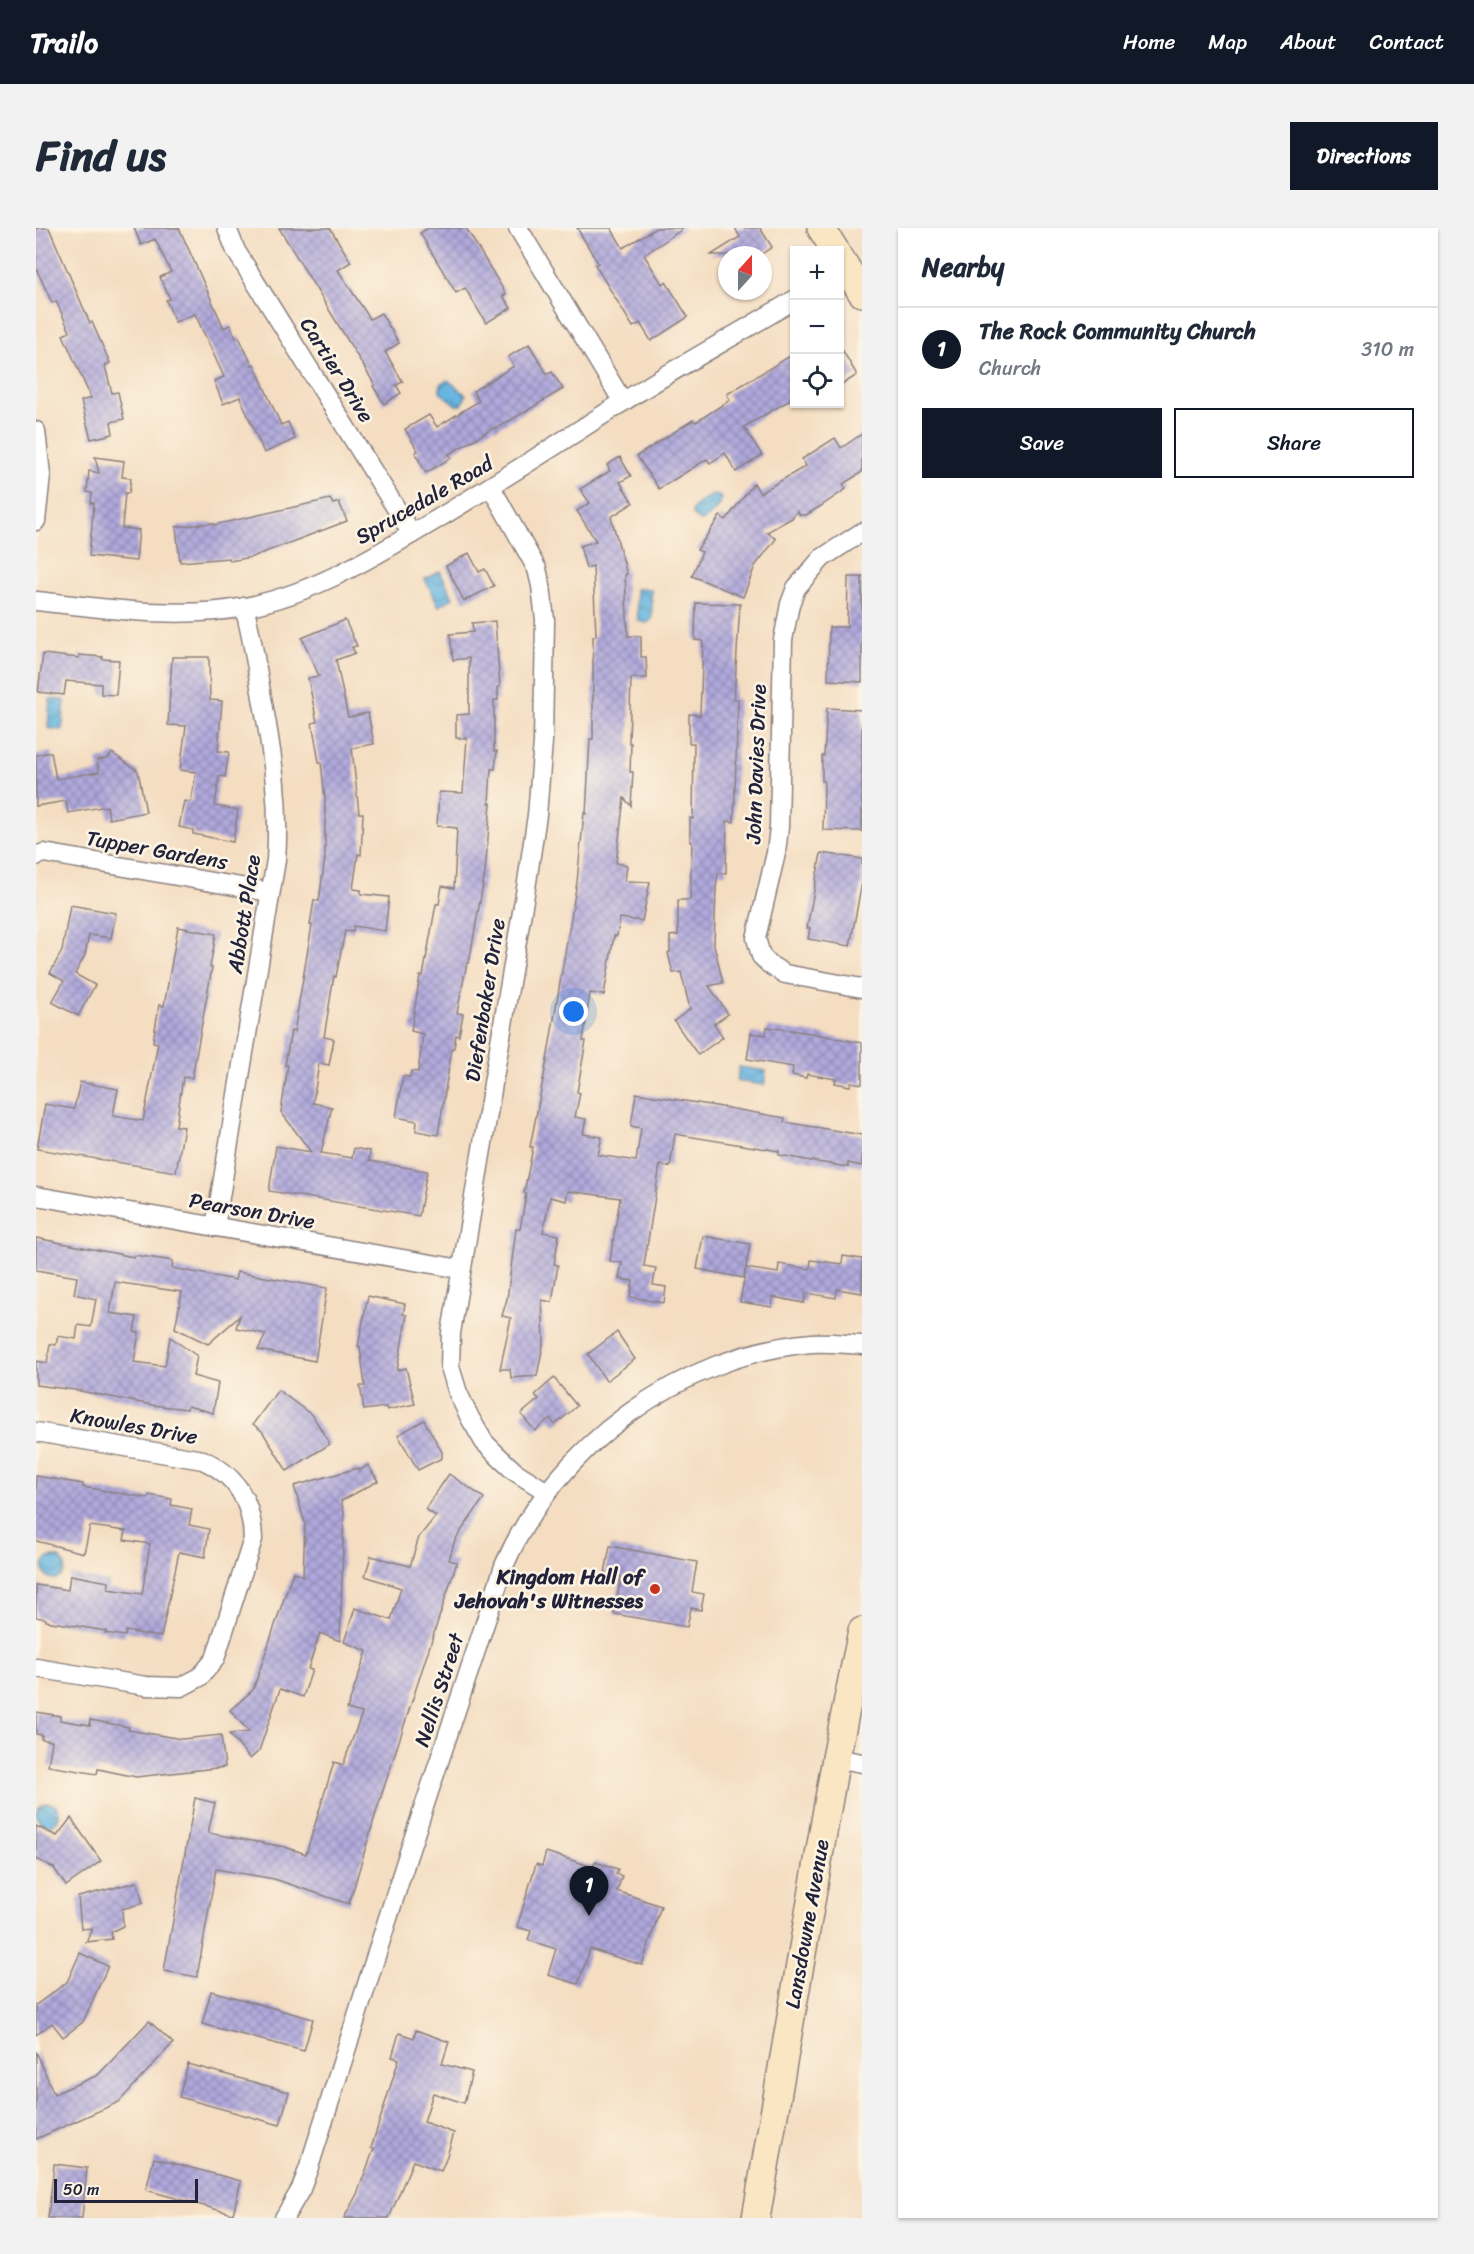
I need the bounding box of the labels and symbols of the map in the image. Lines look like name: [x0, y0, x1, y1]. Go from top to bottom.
north arrow: [718, 246, 772, 300]
street label: Cartier Drive: [289, 309, 385, 431]
street label: Sprucedale Road: [348, 444, 502, 555]
street label: John Davies Drive: [734, 684, 778, 845]
street label: Tupper Gardens: [83, 819, 231, 881]
street label: Abbott Place: [216, 852, 272, 977]
street label: Diefenbaker Drive: [453, 915, 517, 1085]
your location: [559, 997, 588, 1026]
street label: Pearson Drive: [186, 1181, 318, 1241]
street label: Knowles Drive: [67, 1396, 201, 1456]
place label: Kingdom Hall of Jehovah's Witnesses: [454, 1558, 647, 1620]
marker: Kingdom Hall of Jehovah's Witnesses: [648, 1582, 662, 1596]
street label: Nellis Street: [403, 1627, 476, 1752]
street label: Lansdowne Avenue: [773, 1836, 841, 2012]
pin: 1: [570, 1866, 608, 1916]
scale bar: [54, 2176, 198, 2204]

